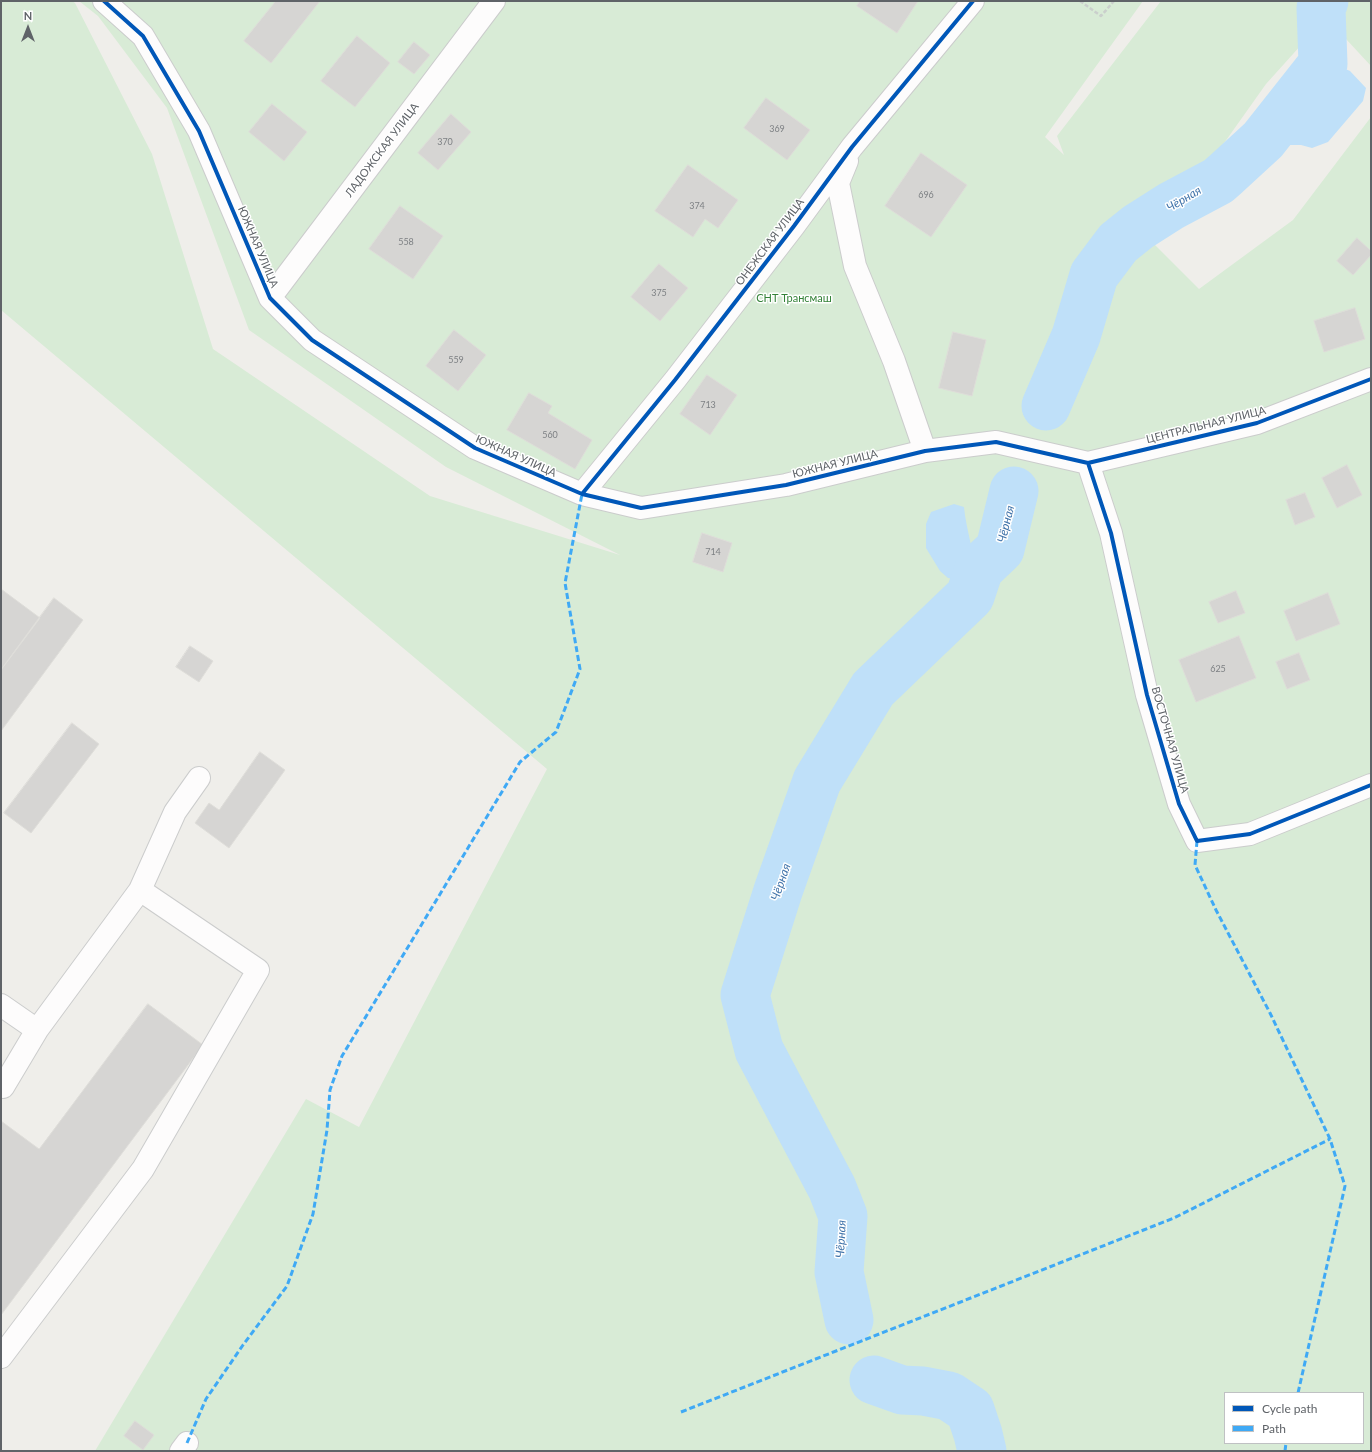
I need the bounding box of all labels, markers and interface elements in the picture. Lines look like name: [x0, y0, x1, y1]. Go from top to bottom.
north arrow: [8, 8, 48, 48]
text: N: [24, 9, 32, 22]
street label: ЛАДОЖСКАЯ УЛИЦА: [342, 100, 422, 200]
house number: 369: [769, 124, 785, 134]
house number: 370: [437, 137, 453, 147]
water label: Чёрная: [1164, 183, 1204, 215]
house number: 696: [918, 190, 934, 200]
street label: ОНЕЖСКАЯ УЛИЦА: [733, 196, 807, 288]
house number: 374: [689, 201, 705, 211]
street label: ЮЖНАЯ УЛИЦА: [235, 204, 281, 290]
house number: 558: [398, 237, 414, 247]
house number: 375: [651, 288, 667, 298]
park label: СНТ Трансмаш: [756, 291, 832, 305]
house number: 559: [448, 355, 464, 365]
house number: 713: [700, 400, 716, 410]
street label: ЦЕНТРАЛЬНАЯ УЛИЦА: [1145, 404, 1267, 446]
house number: 560: [542, 430, 558, 440]
street label: ЮЖНАЯ УЛИЦА: [474, 432, 558, 480]
street label: ЮЖНАЯ УЛИЦА: [791, 447, 879, 481]
water label: Чёрная: [994, 504, 1018, 544]
house number: 714: [705, 547, 721, 557]
house number: 625: [1210, 664, 1226, 674]
street label: ВОСТОЧНАЯ УЛИЦА: [1148, 685, 1192, 795]
water label: Чёрная: [768, 862, 794, 902]
water label: Чёрная: [833, 1220, 849, 1258]
legend: [1224, 1392, 1364, 1444]
text: Cycle path: [1262, 1401, 1317, 1416]
text: Path: [1262, 1421, 1286, 1436]

